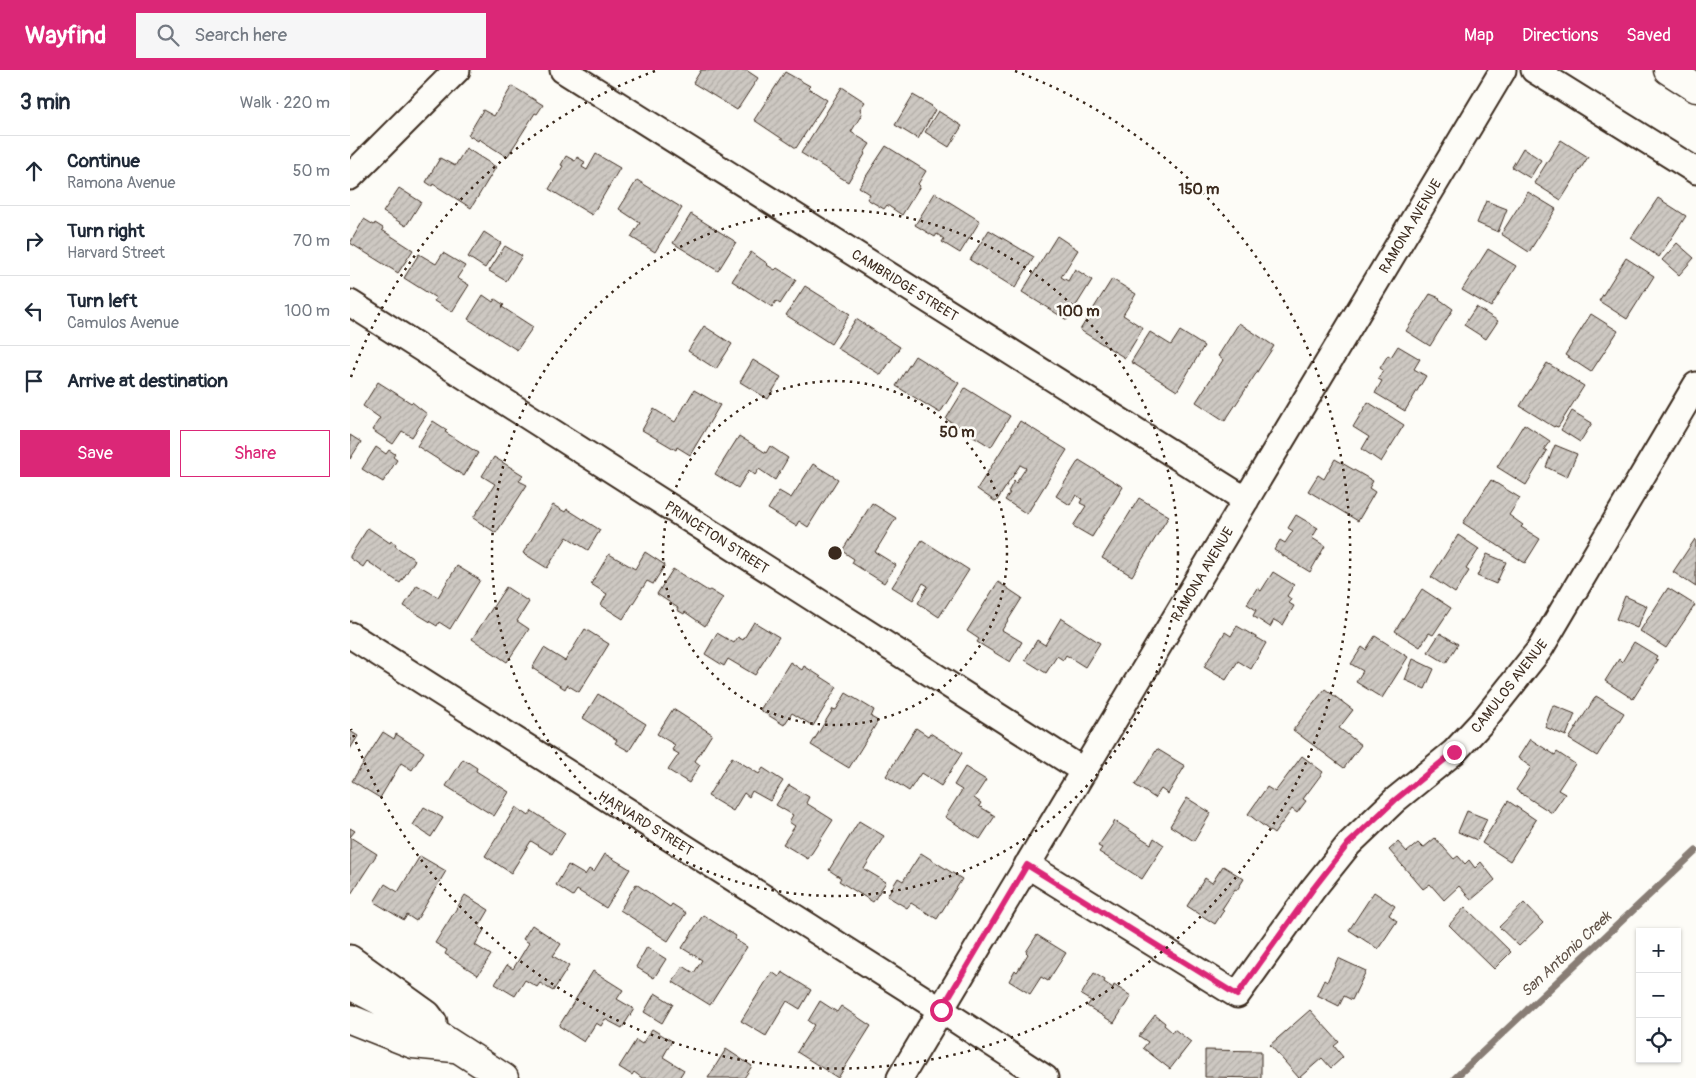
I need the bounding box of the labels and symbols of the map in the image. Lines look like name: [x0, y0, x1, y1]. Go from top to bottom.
street label: RAMONA AVENUE: [1376, 176, 1445, 276]
text: 150 m: [1179, 180, 1219, 199]
street label: CAMBRIDGE STREET: [848, 246, 961, 325]
text: 100 m: [1057, 302, 1099, 321]
text: 50 m: [940, 423, 974, 442]
street label: PRINCETON STREET: [661, 497, 772, 578]
street label: RAMONA AVENUE: [1168, 524, 1237, 624]
centre of rings: [826, 544, 844, 562]
street label: CAMULOS AVENUE: [1468, 636, 1551, 737]
route end: [1443, 741, 1466, 764]
street label: HARVARD STREET: [595, 787, 697, 860]
water label: San Antonio Creek: [1517, 906, 1617, 1001]
route start: [930, 999, 953, 1022]

